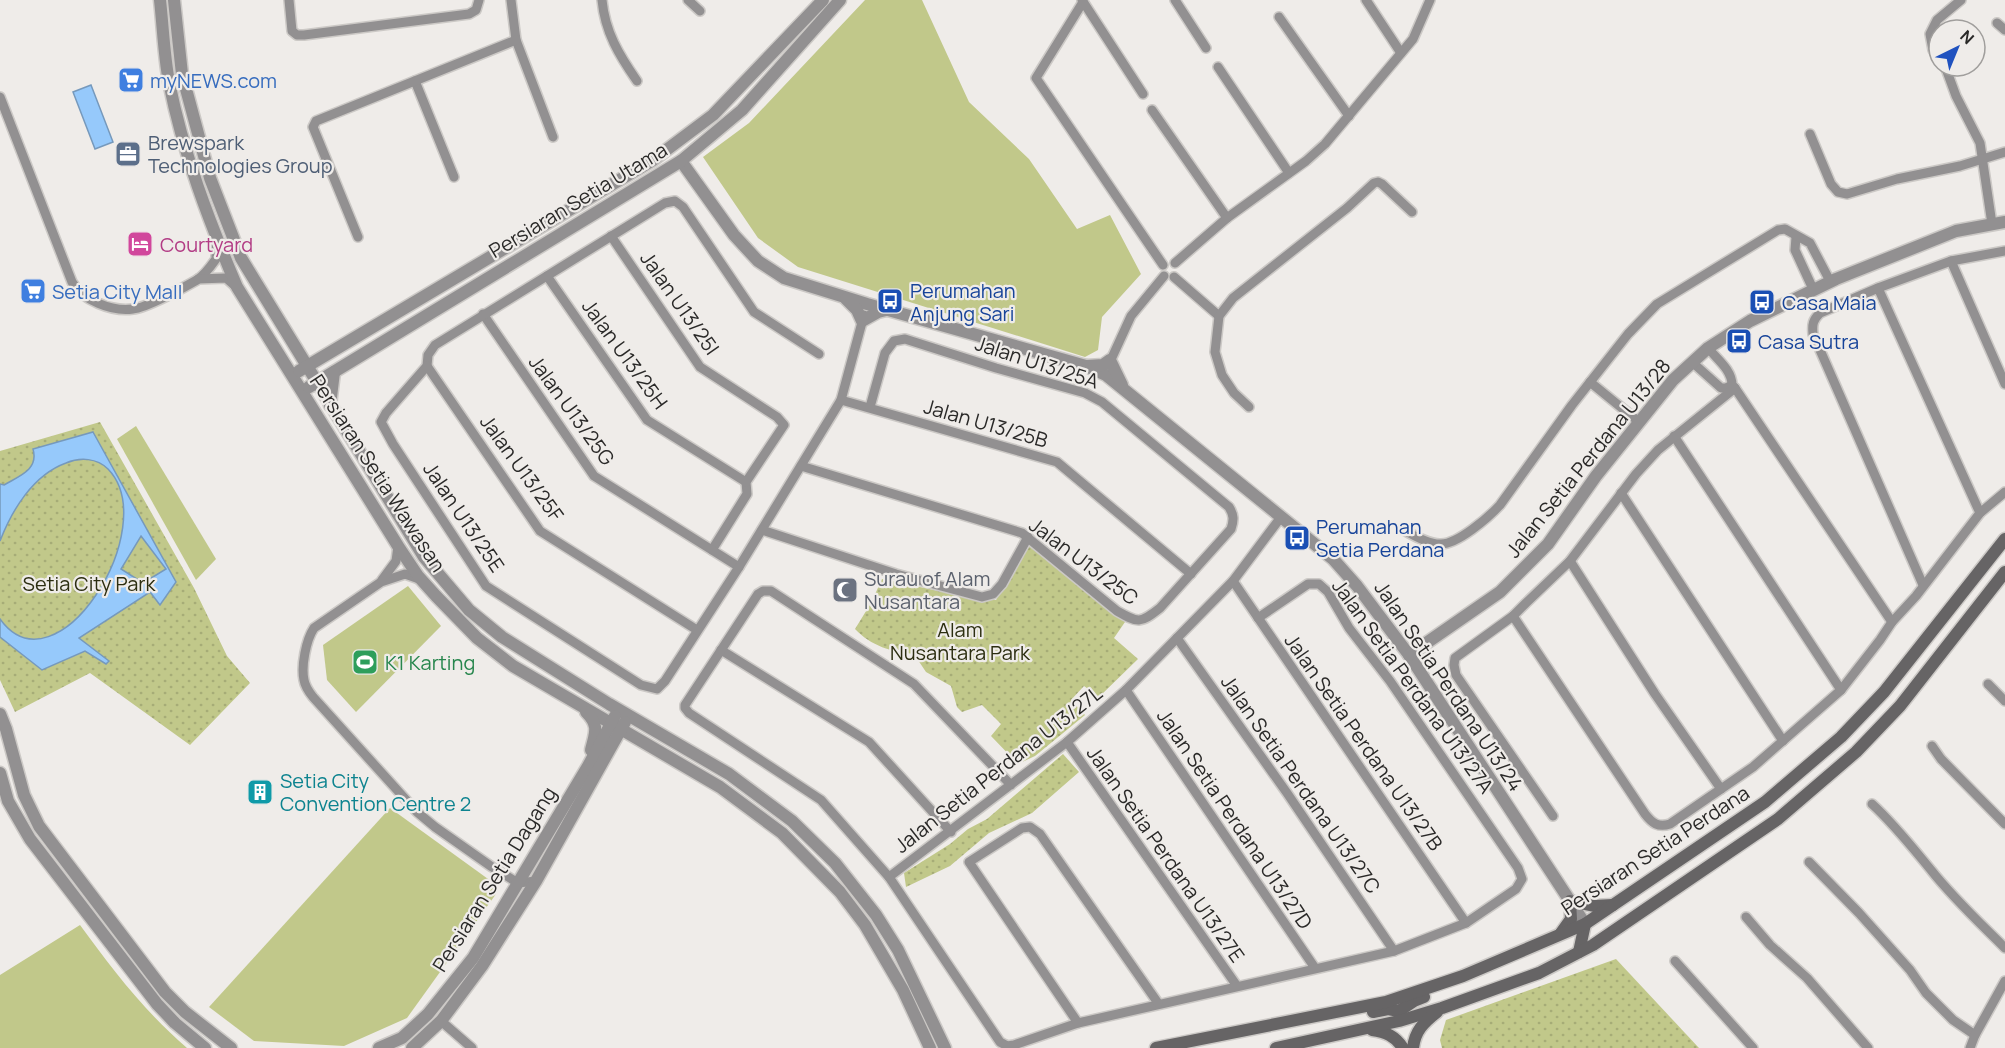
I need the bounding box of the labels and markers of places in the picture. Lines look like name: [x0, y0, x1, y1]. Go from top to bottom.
supermarket icon: myNEWS.com: [116, 65, 146, 95]
place label: myNEWS.com: [150, 67, 277, 94]
place label: Brewspark Technologies Group: [148, 129, 333, 179]
office icon: Brewspark Technologies Group: [113, 139, 143, 169]
hotel icon: Courtyard: [125, 229, 155, 259]
place label: Courtyard: [160, 231, 253, 258]
supermarket icon: Setia City Mall: [18, 276, 48, 306]
place label: Perumahan Anjung Sari: [910, 277, 1016, 327]
place label: Setia City Mall: [52, 278, 182, 305]
bus stop icon: Perumahan Anjung Sari: [875, 286, 905, 316]
bus stop icon: Casa Maia: [1747, 287, 1777, 317]
place label: Casa Maia: [1782, 289, 1877, 316]
bus stop icon: Casa Sutra: [1724, 326, 1754, 356]
place label: Casa Sutra: [1758, 328, 1859, 355]
place label: Perumahan Setia Perdana: [1316, 513, 1444, 563]
bus stop icon: Perumahan Setia Perdana: [1282, 523, 1312, 553]
place label: Surau of Alam Nusantara: [864, 565, 990, 615]
mosque icon: Surau of Alam Nusantara: [830, 575, 860, 605]
sports icon: K1 Karting: [350, 647, 380, 677]
place label: K1 Karting: [385, 649, 475, 676]
place label: Setia City Convention Centre 2: [280, 767, 471, 817]
building icon: Setia City Convention Centre 2: [245, 777, 275, 807]

